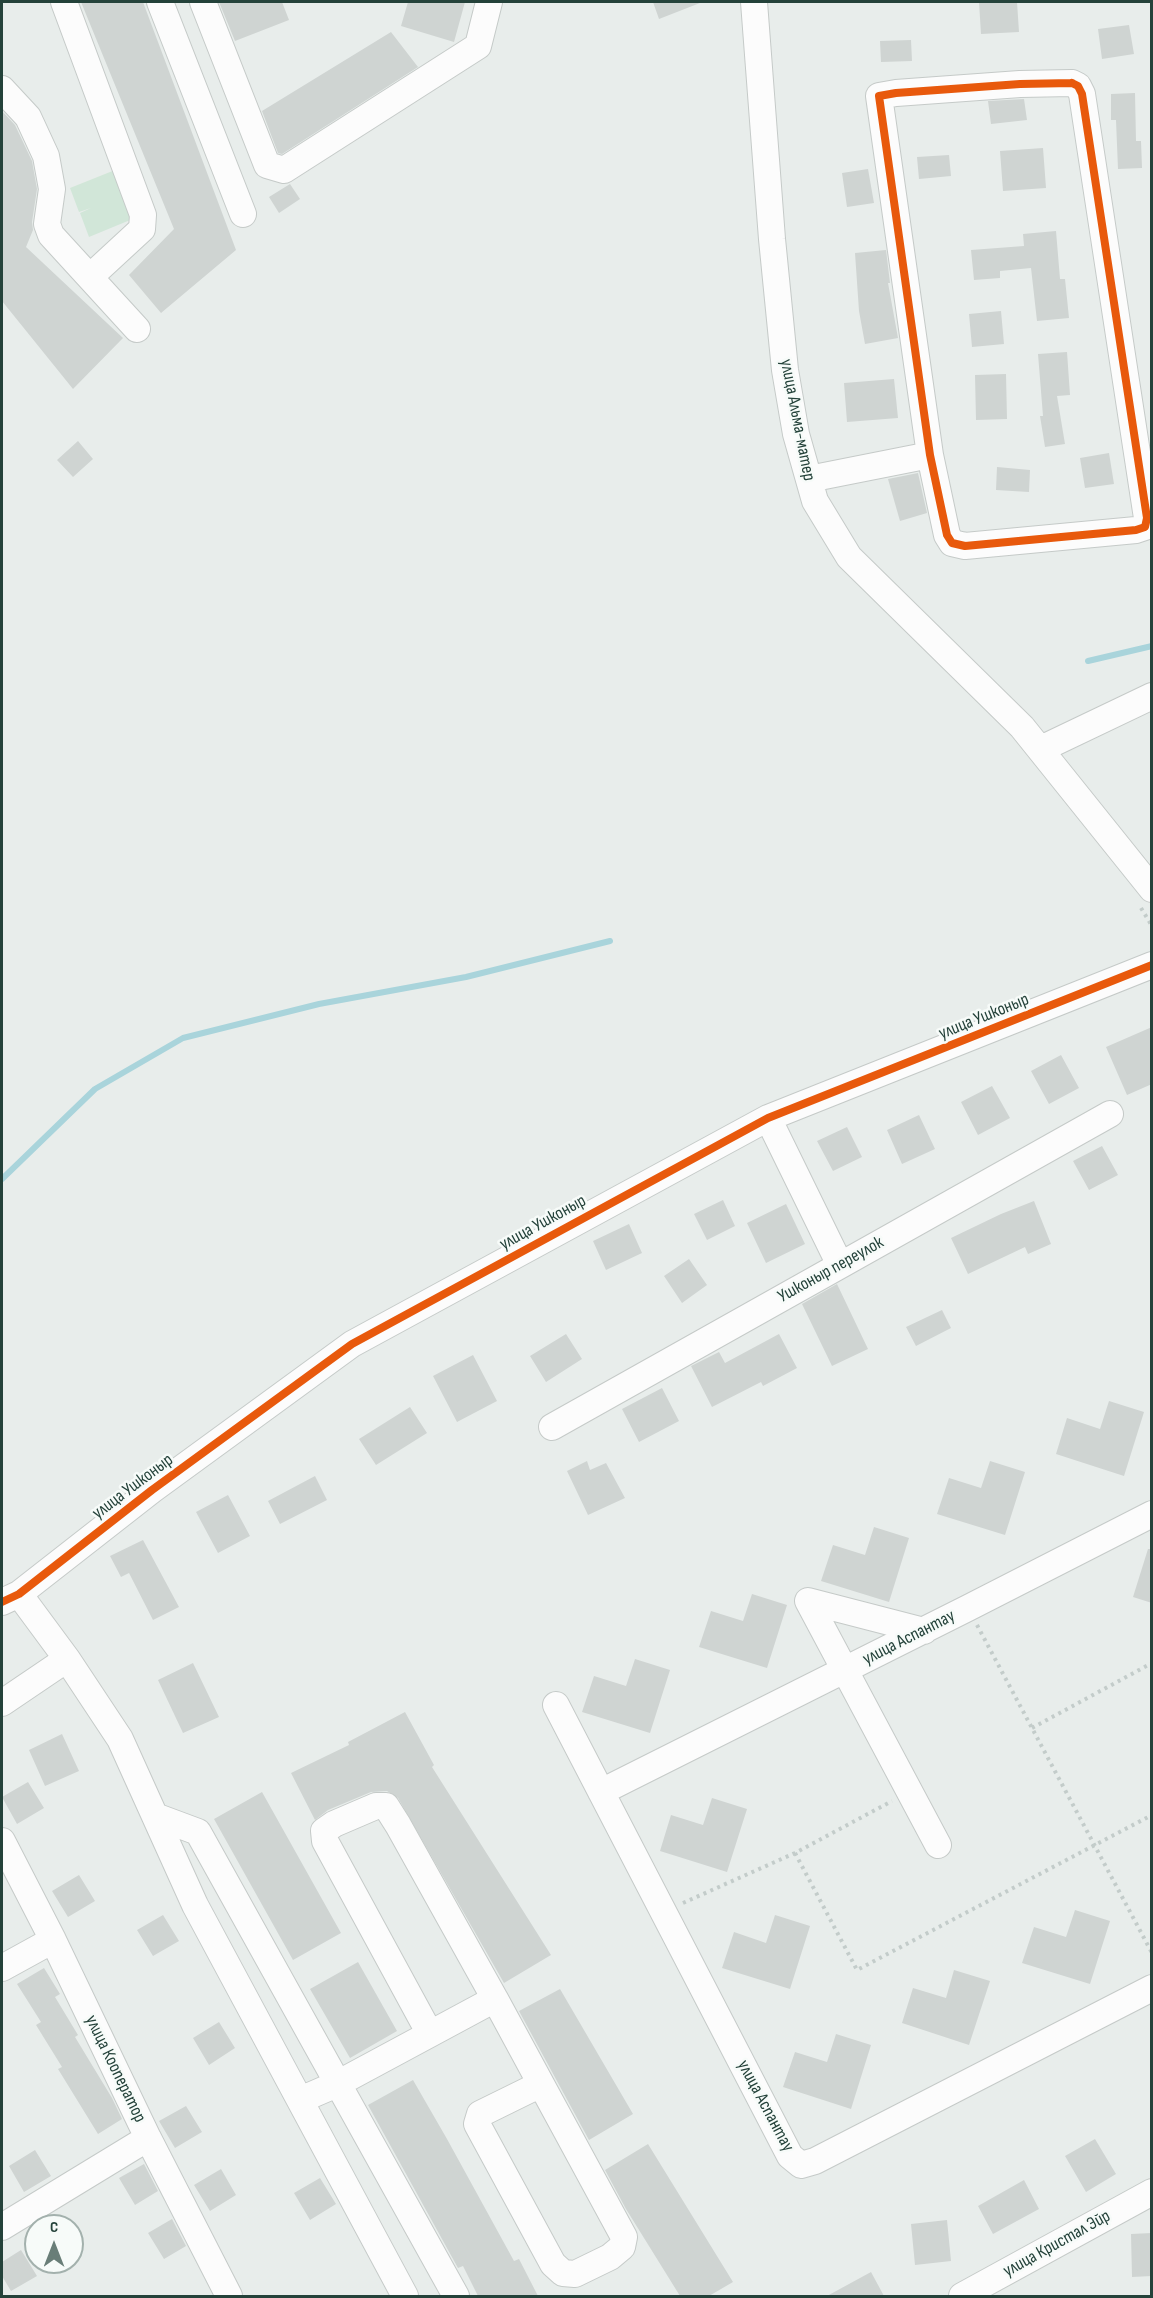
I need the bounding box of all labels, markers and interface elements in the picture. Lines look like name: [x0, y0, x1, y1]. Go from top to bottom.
street label: улица Альма-матер: [775, 357, 819, 483]
street label: улица Ушконыр: [936, 989, 1032, 1045]
street label: улица Ушконыр: [496, 1190, 590, 1256]
street label: Ушконыр переулок: [774, 1232, 888, 1308]
street label: улица Ушконыр: [88, 1450, 178, 1524]
street label: улица Аспантау: [859, 1606, 959, 1670]
street label: улица Кооператор: [80, 2012, 150, 2126]
street label: улица Аспантау: [732, 2057, 798, 2155]
street label: улица Кристал Эйр: [1000, 2206, 1114, 2282]
north arrow: [24, 2214, 84, 2274]
text: С: [50, 2218, 58, 2237]

